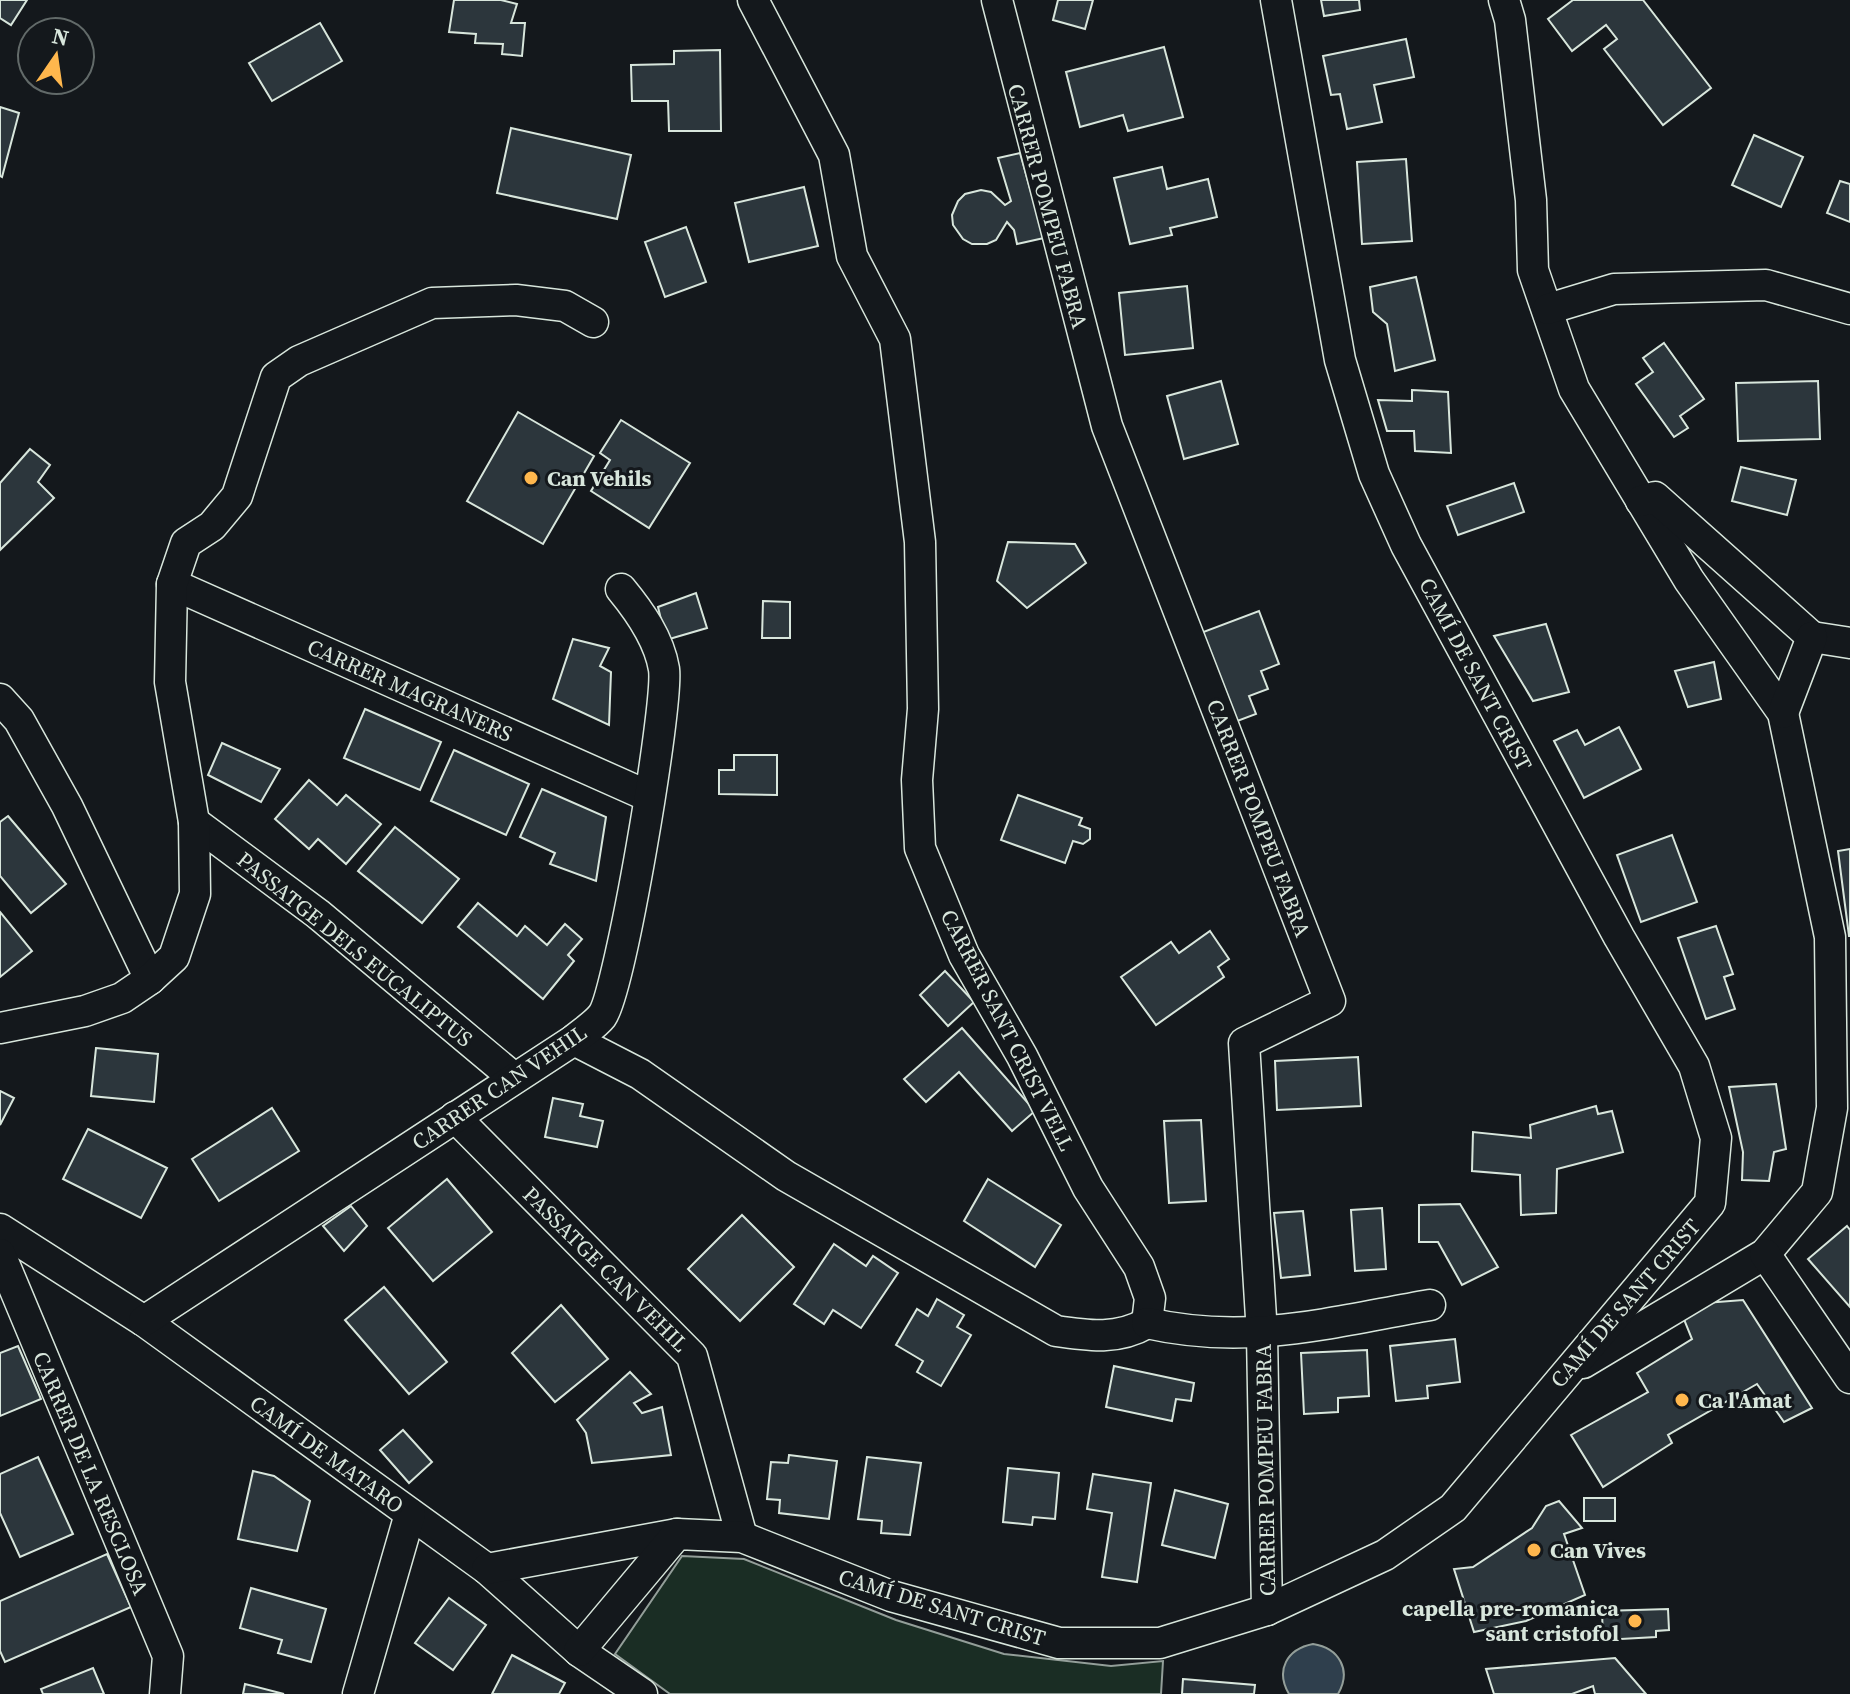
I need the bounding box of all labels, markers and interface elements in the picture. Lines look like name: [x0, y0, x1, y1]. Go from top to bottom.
north arrow: [16, 16, 96, 96]
text: N: [49, 20, 72, 53]
street label: CARRER POMPEU FABRA: [1001, 80, 1095, 332]
place label: Can Vehils: [547, 463, 652, 493]
marker: Can Vehils: [522, 469, 540, 487]
street label: CAMÍ DE SANT CRIST: [1412, 572, 1540, 776]
street label: CARRER MAGRANERS: [303, 631, 517, 749]
street label: CARRER POMPEU FABRA: [1200, 695, 1318, 942]
street label: PASSATGE DELS EUCALIPTUS: [231, 844, 479, 1054]
street label: CARRER SANT CRIST VELL: [934, 904, 1082, 1156]
street label: CARRER CAN VEHIL: [406, 1017, 592, 1157]
street label: PASSATGE CAN VEHIL: [516, 1179, 696, 1359]
street label: CAMÍ DE SANT CRIST: [1543, 1212, 1707, 1394]
street label: CARRER POMPEU FABRA: [1248, 1343, 1282, 1596]
street label: CARRER DE LA RESCLOSA: [26, 1346, 156, 1600]
place label: Ca l'Amat: [1698, 1385, 1793, 1415]
street label: CAMÍ DE MATARO: [244, 1388, 410, 1520]
marker: Ca l'Amat: [1673, 1391, 1691, 1409]
place label: Can Vives: [1550, 1535, 1646, 1565]
marker: Can Vives: [1525, 1541, 1543, 1559]
street label: CAMÍ DE SANT CRIST: [835, 1561, 1049, 1653]
place label: capella pre-romanica sant cristofol: [1402, 1593, 1619, 1648]
marker: capella pre-romanica sant cristofol: [1626, 1612, 1644, 1630]

